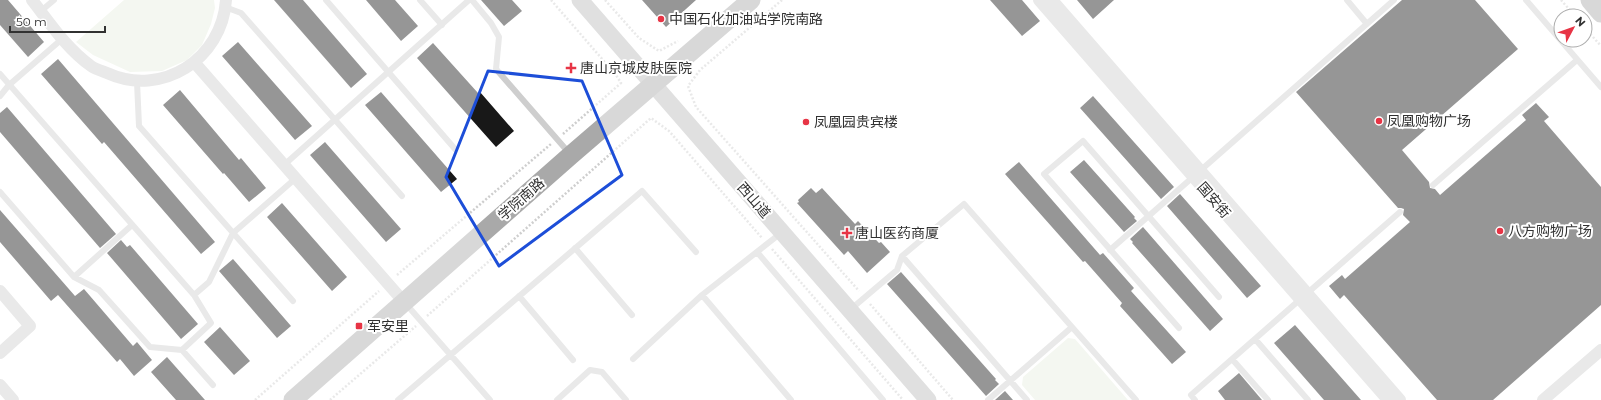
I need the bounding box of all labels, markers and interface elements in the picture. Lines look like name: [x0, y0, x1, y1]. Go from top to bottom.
scale bar: [10, 8, 105, 34]
north arrow: [1553, 8, 1593, 48]
place label: 中国石化加油站学院南路: [669, 10, 823, 28]
text: N: [1572, 13, 1589, 29]
text: 50 m: [16, 14, 47, 29]
marker: 中国石化加油站学院南路: [656, 14, 666, 24]
place label: 唐山京城皮肤医院: [580, 59, 692, 77]
marker: 唐山京城皮肤医院: [565, 62, 577, 74]
place label: 凤凰购物广场: [1387, 112, 1471, 130]
place label: 凤凰园贵宾楼: [814, 113, 898, 131]
marker: 凤凰购物广场: [1374, 116, 1384, 126]
marker: 凤凰园贵宾楼: [801, 117, 811, 127]
street label: 学院南路: [494, 174, 548, 224]
street label: 西山道: [733, 178, 775, 222]
street label: 国安街: [1193, 178, 1235, 222]
place label: 八方购物广场: [1508, 222, 1592, 240]
place label: 唐山医药商厦: [855, 224, 939, 242]
marker: 八方购物广场: [1495, 226, 1505, 236]
marker: 唐山医药商厦: [842, 228, 852, 238]
place label: 军安里: [367, 317, 409, 335]
marker: 军安里: [354, 321, 364, 331]

